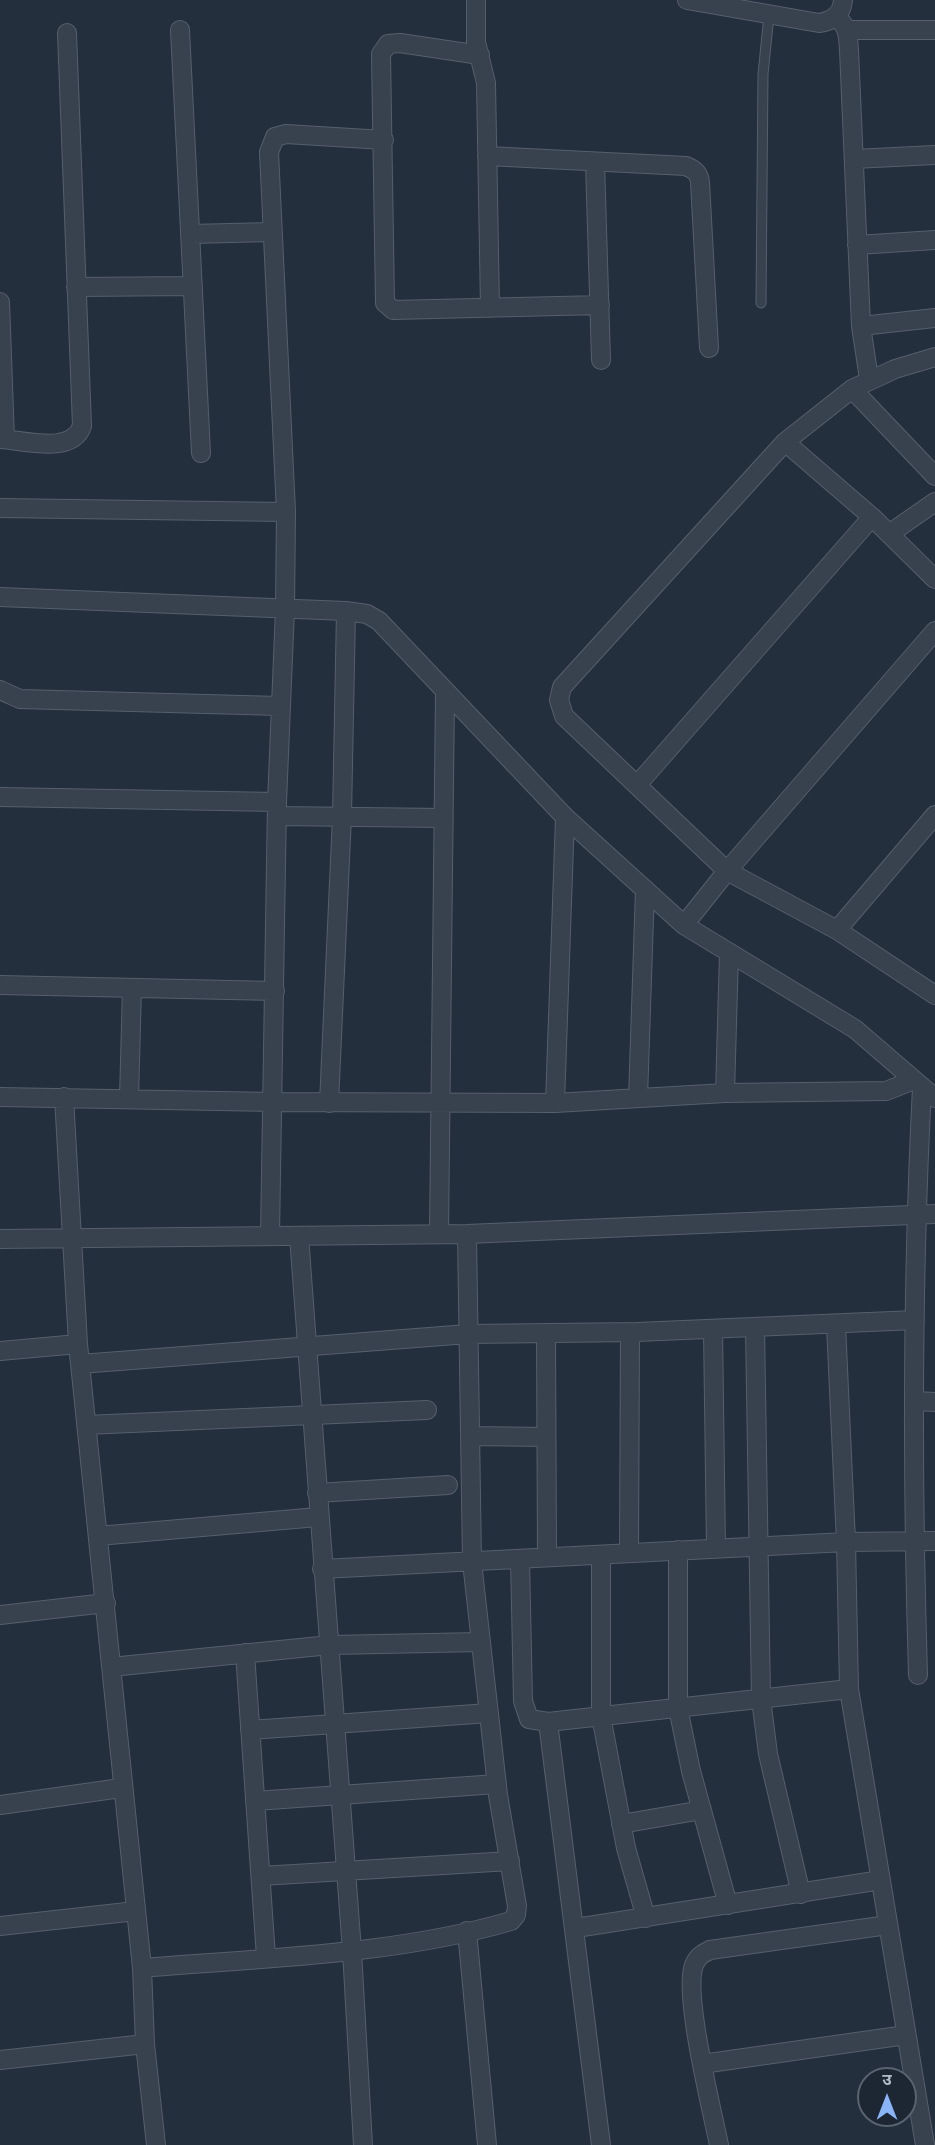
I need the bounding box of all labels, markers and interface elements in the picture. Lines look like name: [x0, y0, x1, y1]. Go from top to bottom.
north arrow: [857, 2067, 917, 2127]
text: उ: [882, 2071, 892, 2091]

